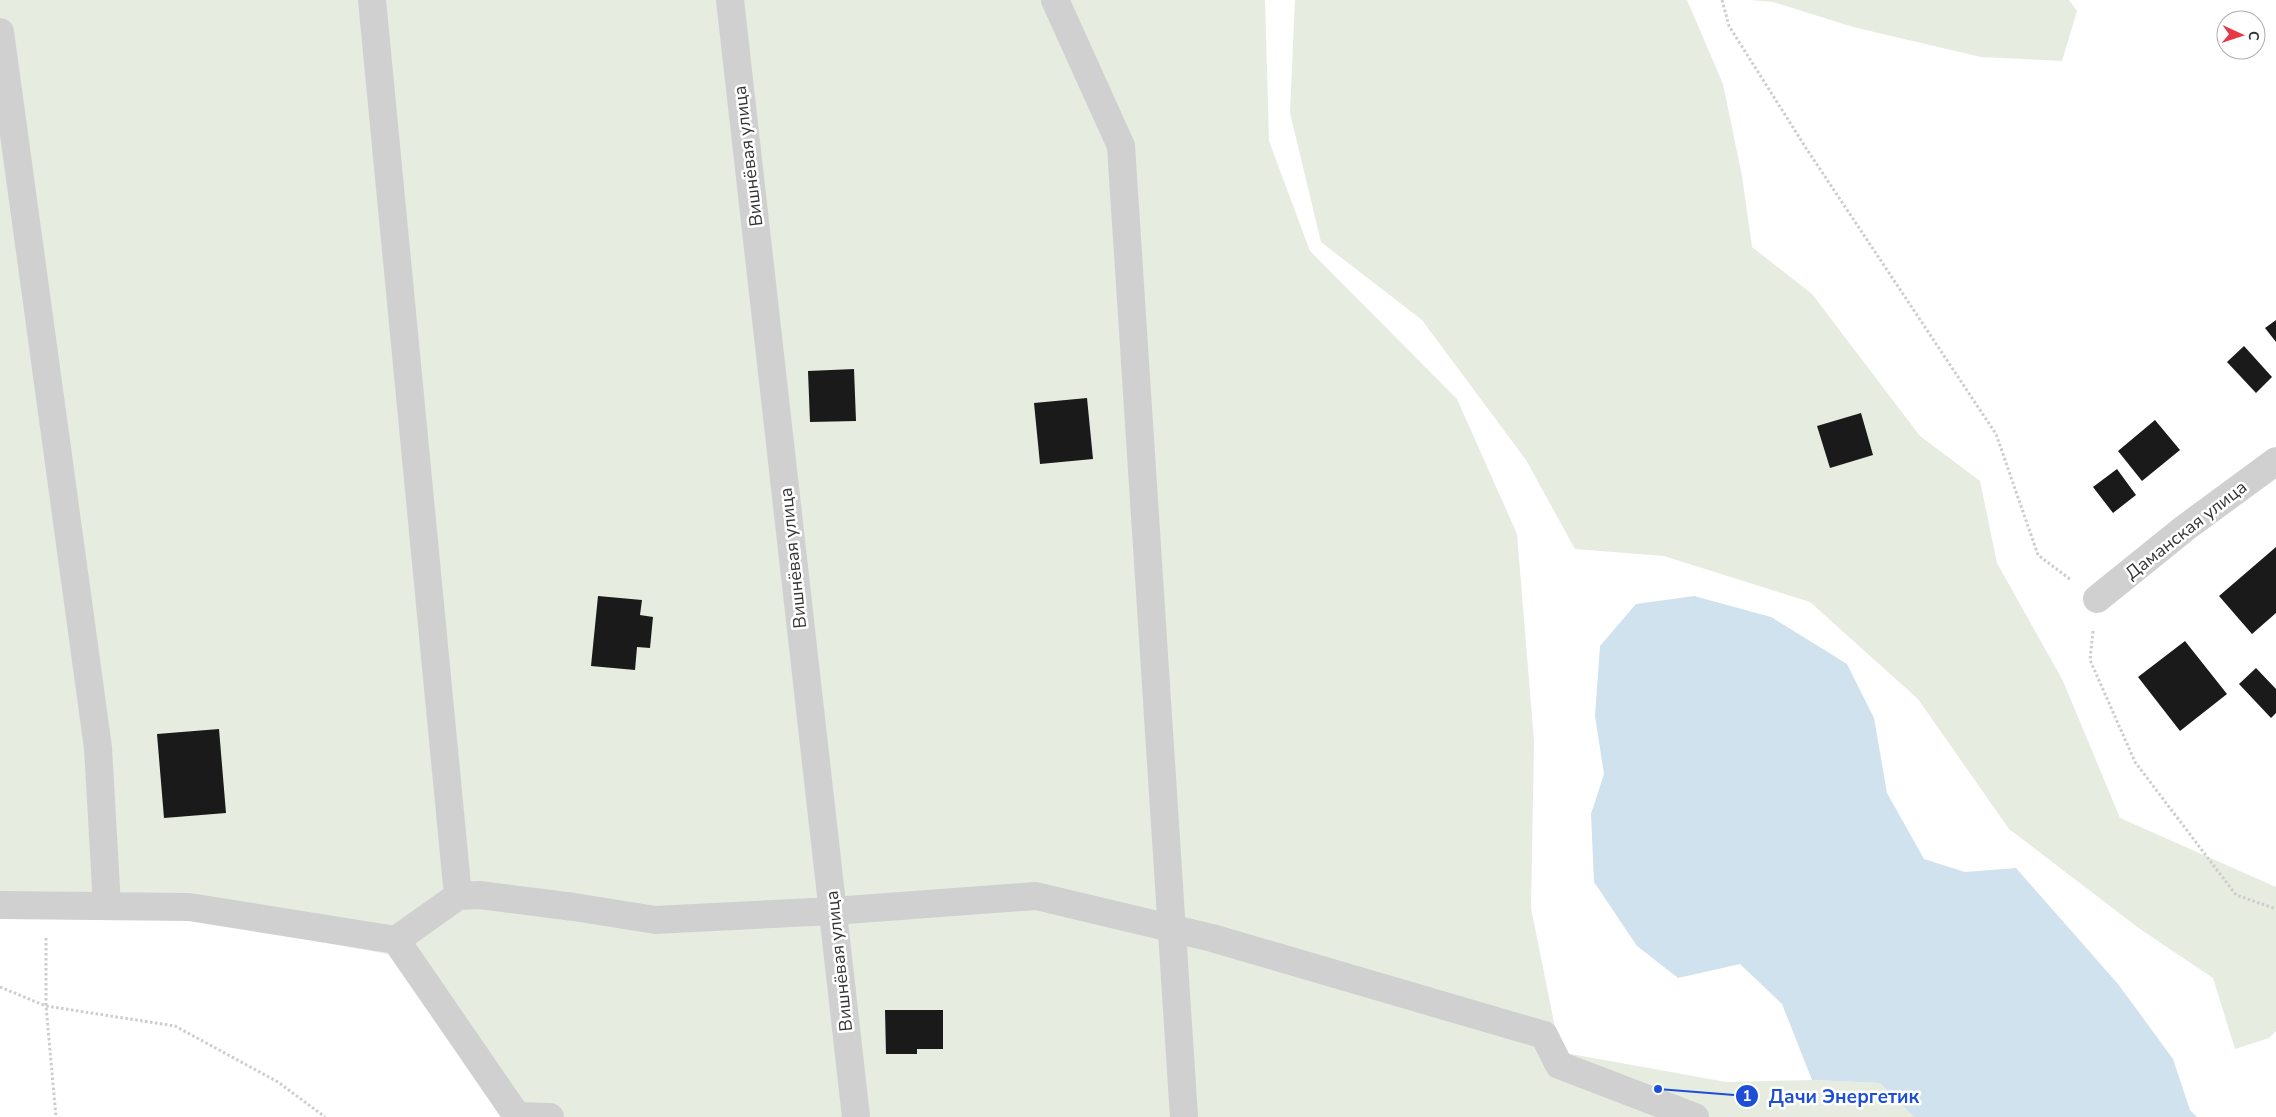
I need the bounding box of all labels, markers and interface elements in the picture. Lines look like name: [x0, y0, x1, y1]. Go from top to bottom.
north arrow: [2216, 10, 2266, 60]
text: С: [2244, 30, 2263, 41]
street label: Вишнёвая улица: [727, 84, 769, 228]
street label: Даманская улица: [2120, 475, 2252, 585]
street label: Вишнёвая улица: [774, 486, 812, 630]
street label: Вишнёвая улица: [820, 889, 858, 1033]
callout: Дачи Энергетик: [1734, 1079, 1930, 1113]
text: Дачи Энергетик: [1769, 1084, 1920, 1110]
text: 1: [1742, 1086, 1752, 1106]

